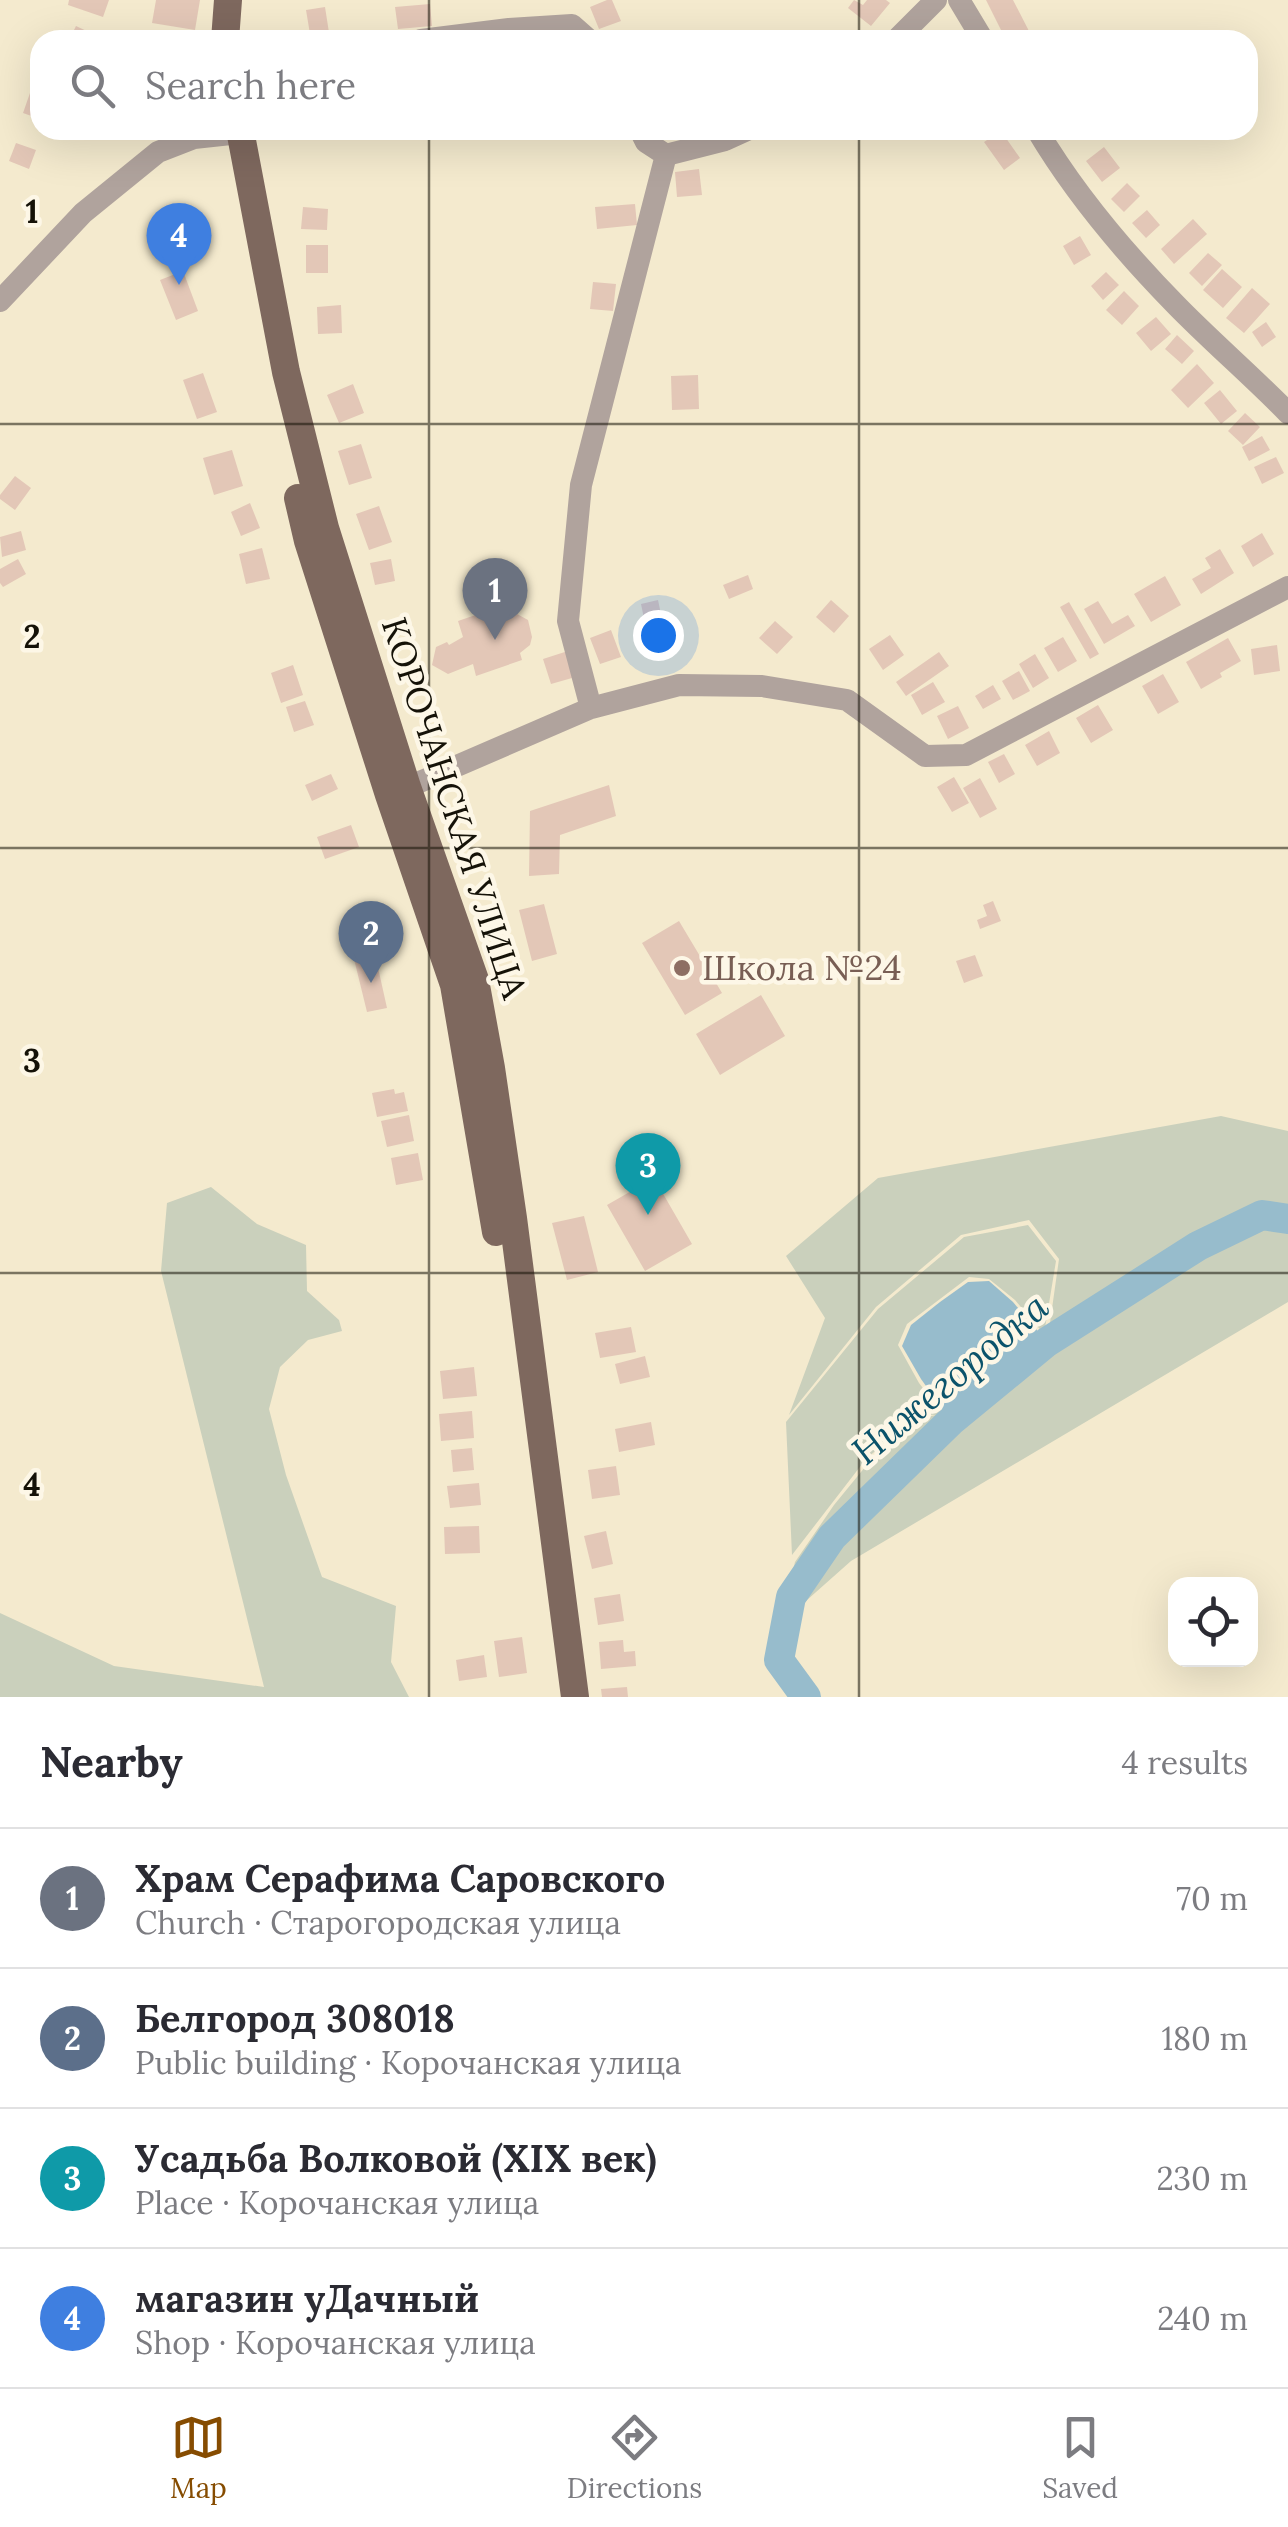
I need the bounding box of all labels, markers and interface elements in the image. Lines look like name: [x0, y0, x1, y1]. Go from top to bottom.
search box: [30, 30, 1258, 140]
icon: search: [65, 58, 120, 113]
text: Search here: [145, 61, 356, 109]
text: 1: [26, 191, 39, 232]
pin: 4: [146, 202, 212, 285]
pin: 1: [462, 558, 528, 640]
your location: [633, 610, 684, 661]
street label: КОРОЧАНСКАЯ УЛИЦА: [372, 612, 538, 1005]
text: 2: [23, 616, 41, 657]
pin: 2: [338, 900, 404, 983]
place label: Школа №24: [702, 945, 901, 990]
marker: Школа №24: [671, 957, 693, 979]
text: 3: [23, 1040, 41, 1081]
pin: 3: [616, 1132, 680, 1215]
water label: Нижегородка: [841, 1282, 1058, 1474]
text: 4: [23, 1464, 41, 1505]
map controls: [1168, 1577, 1258, 1667]
button: locate: [1168, 1577, 1258, 1667]
text: Nearby: [40, 1735, 183, 1789]
text: 4 results: [1121, 1742, 1248, 1783]
text: Храм Серафима Саровского: [135, 1854, 665, 1902]
text: 1: [66, 1878, 79, 1919]
text: 70 m: [1176, 1878, 1248, 1919]
text: Church · Старогородская улица: [135, 1902, 621, 1943]
text: Белгород 308018: [135, 1994, 455, 2042]
text: 2: [64, 2018, 81, 2059]
text: 180 m: [1161, 2018, 1248, 2059]
text: Public building · Корочанская улица: [135, 2042, 682, 2083]
text: Усадьба Волковой (XIX век): [135, 2134, 657, 2182]
text: 3: [64, 2158, 81, 2199]
text: 230 m: [1157, 2158, 1248, 2199]
text: Place · Корочанская улица: [135, 2182, 539, 2223]
text: магазин уДачный: [135, 2274, 479, 2322]
text: 4: [64, 2298, 81, 2339]
text: 240 m: [1157, 2298, 1248, 2339]
text: Shop · Корочанская улица: [135, 2322, 536, 2363]
tab: Map: [170, 2410, 227, 2506]
tab: Directions: [567, 2410, 702, 2506]
tab: Saved: [1042, 2410, 1118, 2506]

